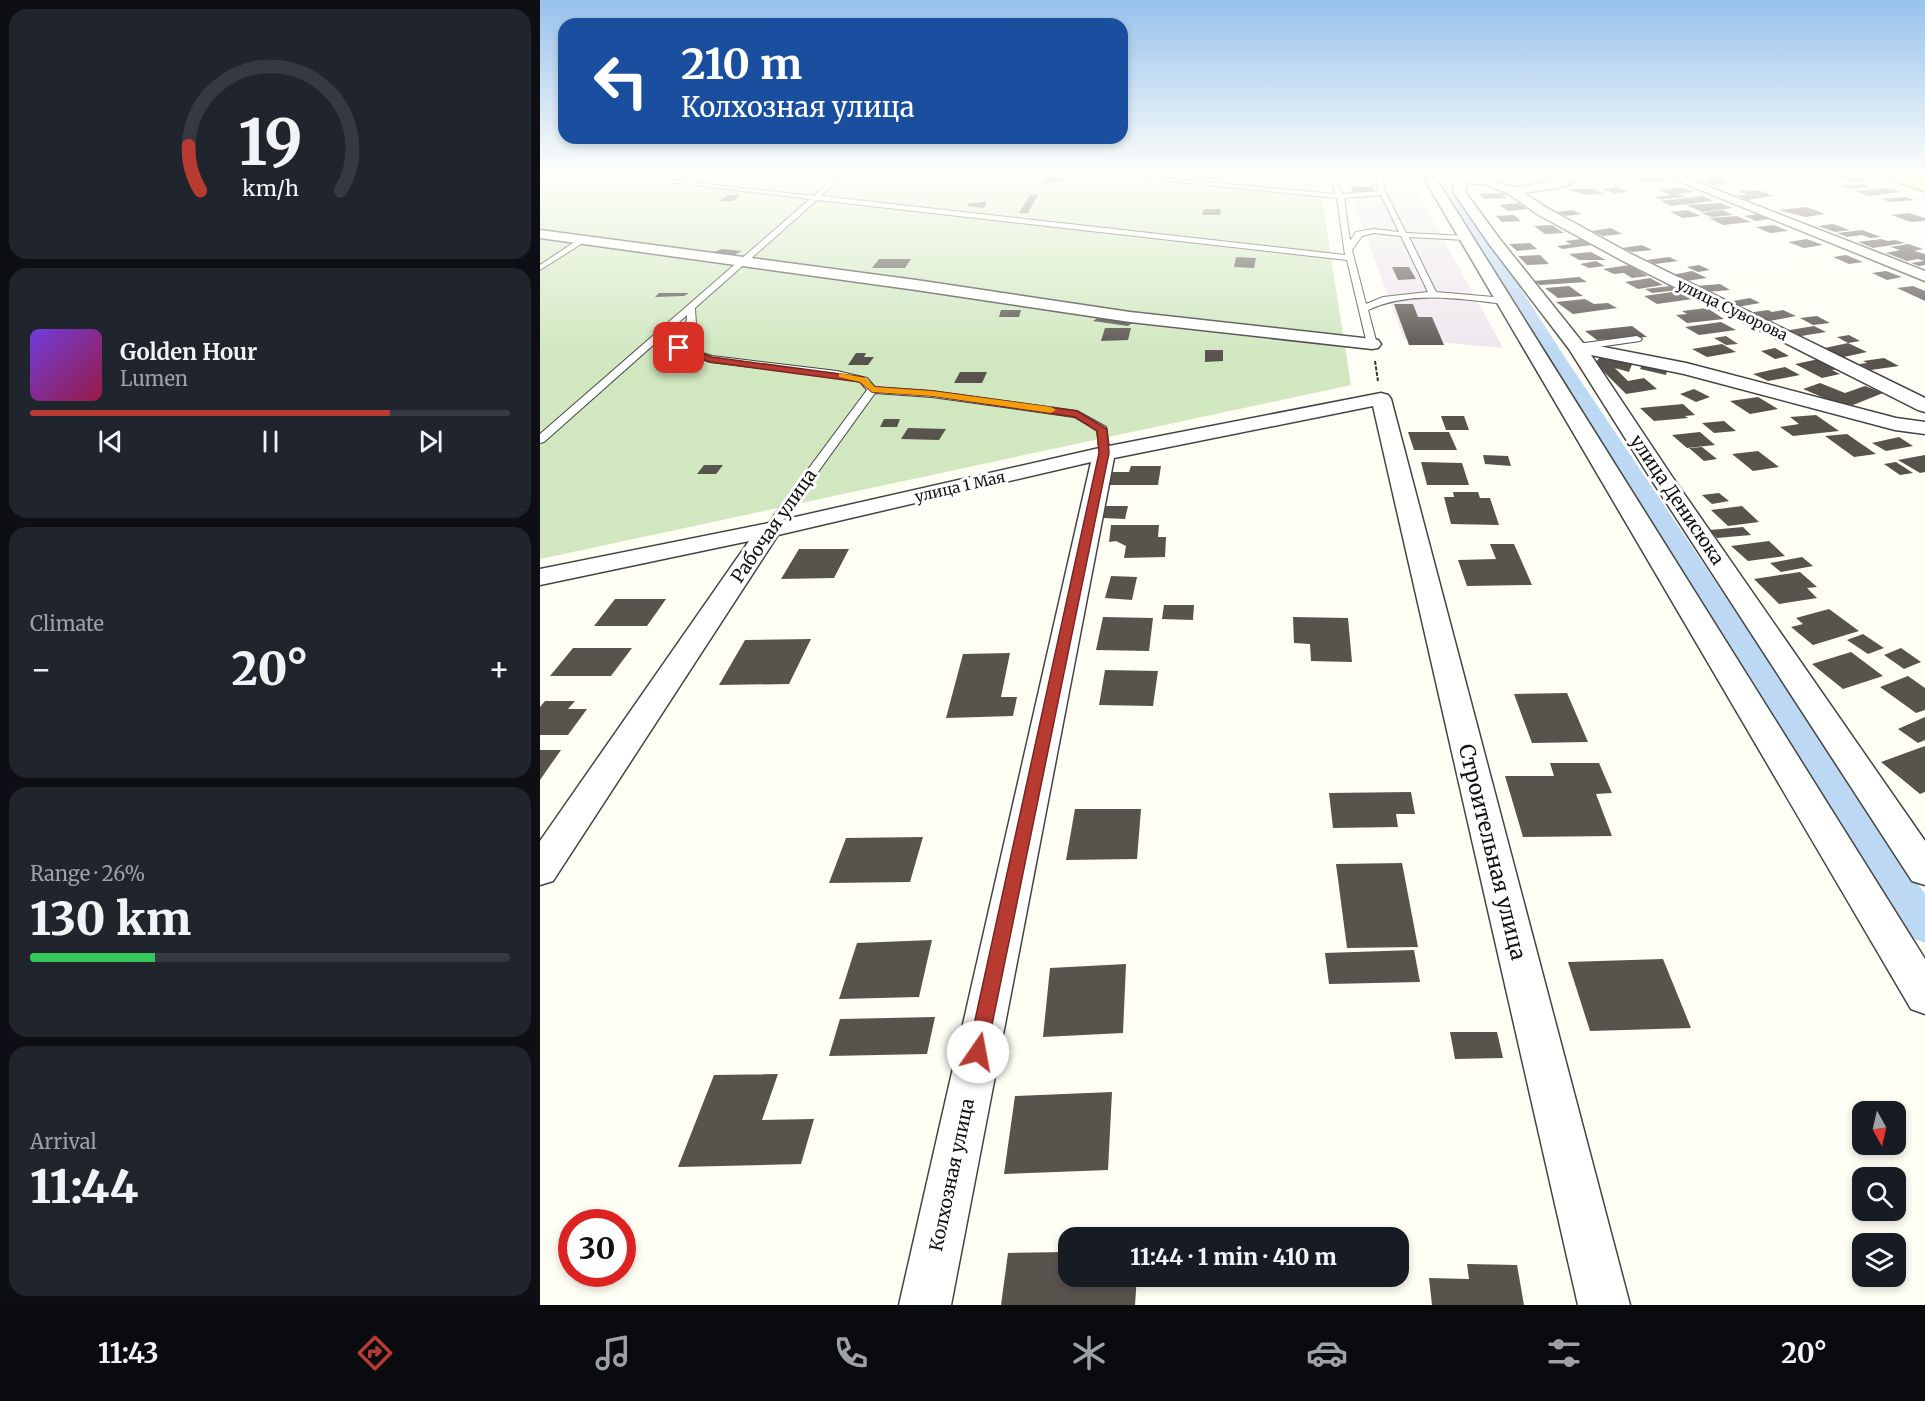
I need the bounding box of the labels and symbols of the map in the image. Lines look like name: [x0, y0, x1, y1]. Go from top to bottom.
street label: улица Суворова: [1674, 274, 1791, 345]
pin: [653, 322, 704, 373]
street label: улица Денисюка: [1625, 430, 1730, 569]
street label: Рабочая улица: [726, 464, 822, 587]
street label: улица 1 Мая: [913, 467, 1007, 506]
street label: Строительная улица: [1453, 741, 1532, 963]
position arrow: [946, 1020, 1010, 1084]
street label: Колхозная улица: [924, 1096, 979, 1253]
north arrow: [1852, 1101, 1906, 1155]
speed limit sign: 30: [558, 1209, 636, 1287]

